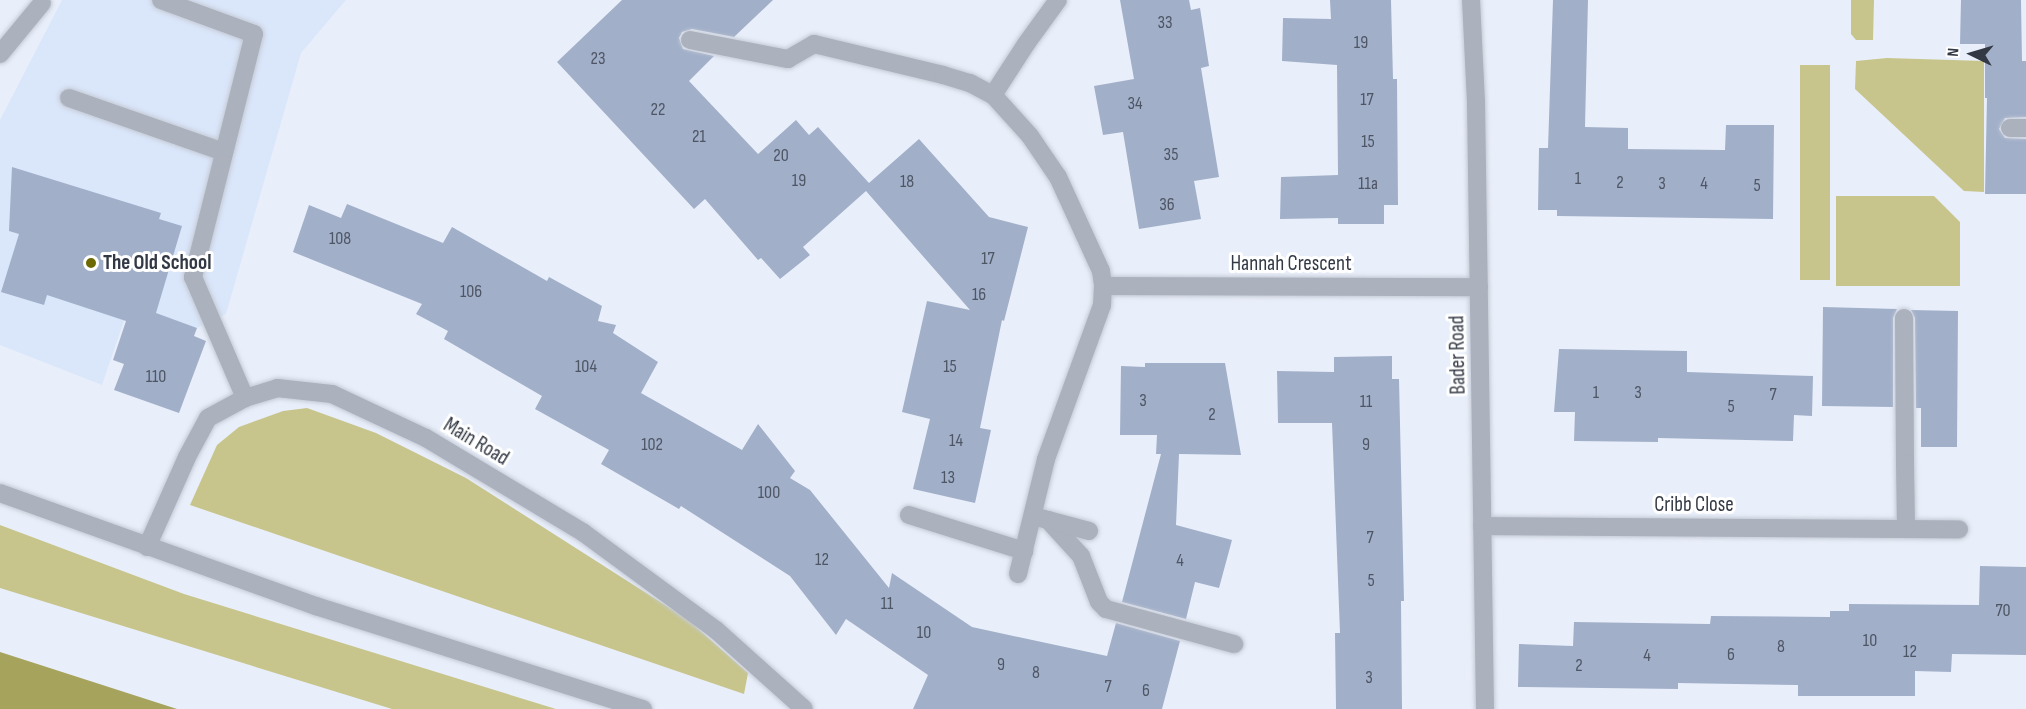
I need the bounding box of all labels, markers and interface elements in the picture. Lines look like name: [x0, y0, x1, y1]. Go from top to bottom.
house number: 33: [1157, 12, 1173, 34]
north arrow: [1942, 24, 2002, 84]
house number: 19: [1354, 32, 1368, 54]
text: N: [1944, 47, 1963, 57]
house number: 23: [591, 48, 605, 70]
house number: 17: [1360, 89, 1374, 111]
house number: 34: [1127, 93, 1143, 115]
house number: 22: [651, 99, 665, 121]
house number: 21: [692, 126, 706, 148]
house number: 15: [1361, 131, 1375, 153]
house number: 35: [1164, 144, 1178, 166]
house number: 20: [773, 145, 789, 167]
house number: 1: [1575, 168, 1581, 190]
house number: 19: [792, 170, 806, 192]
house number: 18: [900, 171, 914, 193]
house number: 2: [1616, 172, 1624, 194]
house number: 11a: [1358, 173, 1378, 195]
house number: 3: [1658, 173, 1666, 195]
house number: 4: [1700, 173, 1708, 195]
house number: 5: [1753, 175, 1761, 197]
house number: 36: [1159, 194, 1175, 216]
house number: 108: [329, 228, 351, 250]
house number: 17: [981, 248, 995, 270]
place label: The Old School: [103, 250, 211, 276]
street label: Hannah Crescent: [1230, 251, 1352, 277]
marker: The Old School: [84, 256, 98, 270]
house number: 106: [460, 281, 482, 303]
house number: 16: [972, 284, 986, 306]
street label: Bader Road: [1445, 315, 1471, 395]
house number: 104: [575, 356, 597, 378]
house number: 15: [943, 356, 957, 378]
house number: 110: [146, 366, 166, 388]
house number: 1: [1593, 382, 1599, 404]
house number: 3: [1634, 382, 1642, 404]
house number: 7: [1769, 384, 1777, 406]
house number: 3: [1139, 390, 1147, 412]
house number: 11: [1360, 391, 1372, 413]
house number: 5: [1727, 396, 1735, 418]
house number: 2: [1208, 404, 1216, 426]
street label: Main Road: [439, 413, 513, 471]
house number: 14: [949, 430, 963, 452]
house number: 102: [641, 434, 663, 456]
house number: 9: [1362, 434, 1370, 456]
house number: 13: [941, 467, 955, 489]
house number: 100: [758, 482, 780, 504]
street label: Cribb Close: [1654, 492, 1734, 518]
house number: 7: [1366, 527, 1374, 549]
house number: 12: [815, 549, 829, 571]
house number: 4: [1176, 550, 1184, 572]
house number: 5: [1367, 570, 1375, 592]
house number: 11: [881, 593, 893, 615]
house number: 70: [1995, 600, 2011, 622]
house number: 10: [917, 622, 931, 644]
house number: 10: [1863, 630, 1877, 652]
house number: 8: [1777, 636, 1785, 658]
house number: 12: [1903, 641, 1917, 663]
house number: 6: [1727, 644, 1735, 666]
house number: 4: [1643, 645, 1651, 667]
house number: 9: [997, 654, 1005, 676]
house number: 2: [1575, 655, 1583, 677]
house number: 8: [1032, 662, 1040, 684]
house number: 3: [1365, 667, 1373, 689]
house number: 7: [1104, 676, 1112, 698]
house number: 6: [1142, 680, 1150, 702]

